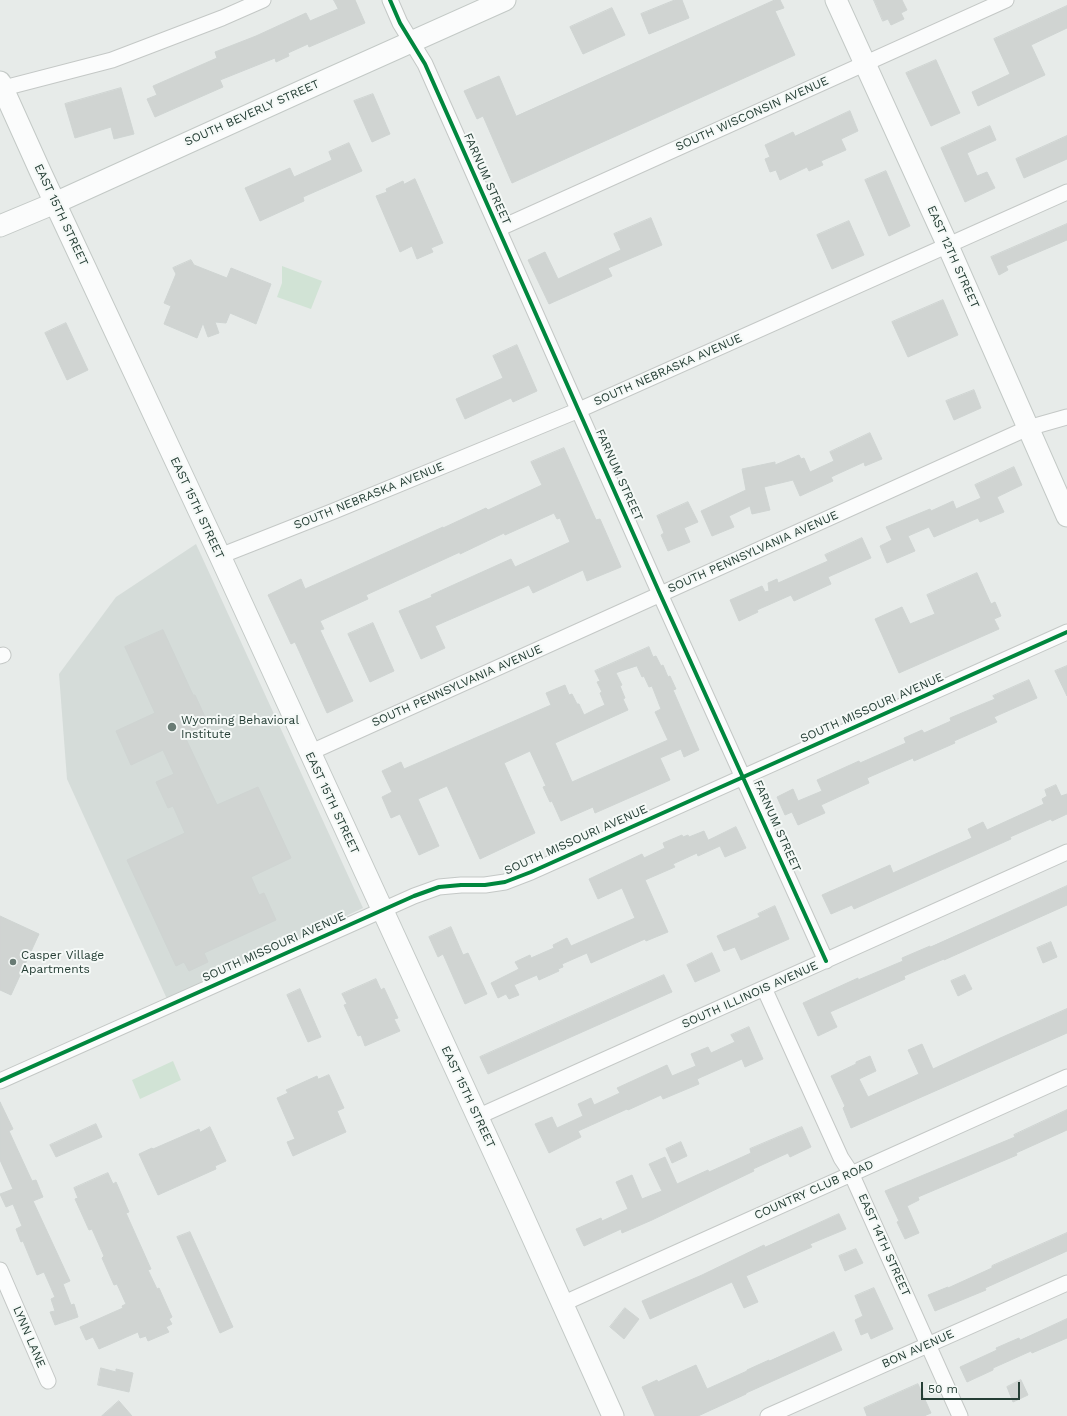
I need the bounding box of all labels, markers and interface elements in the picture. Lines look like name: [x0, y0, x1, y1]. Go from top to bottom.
street label: SOUTH WISCONSIN AVENUE: [673, 74, 831, 154]
street label: SOUTH BEVERLY STREET: [182, 77, 322, 149]
street label: FARNUM STREET: [460, 131, 514, 227]
street label: EAST 15TH STREET: [31, 162, 91, 268]
street label: EAST 12TH STREET: [924, 203, 982, 311]
street label: SOUTH NEBRASKA AVENUE: [592, 331, 744, 409]
street label: FARNUM STREET: [592, 427, 646, 523]
street label: EAST 15TH STREET: [167, 455, 227, 561]
street label: SOUTH NEBRASKA AVENUE: [292, 459, 446, 533]
street label: SOUTH PENNSYLVANIA AVENUE: [666, 508, 840, 596]
street label: SOUTH PENNSYLVANIA AVENUE: [370, 642, 544, 730]
street label: SOUTH MISSOURI AVENUE: [798, 670, 946, 746]
place label: Wyoming Behavioral Institute: [181, 713, 299, 741]
marker: Wyoming Behavioral Institute: [166, 721, 178, 733]
street label: EAST 15TH STREET: [302, 750, 362, 856]
street label: FARNUM STREET: [750, 778, 804, 874]
street label: SOUTH MISSOURI AVENUE: [502, 802, 650, 878]
street label: SOUTH MISSOURI AVENUE: [200, 909, 348, 985]
place label: Casper Village Apartments: [21, 948, 104, 976]
marker: Casper Village Apartments: [8, 957, 18, 967]
street label: SOUTH ILLINOIS AVENUE: [680, 958, 820, 1032]
street label: EAST 15TH STREET: [438, 1044, 498, 1150]
street label: COUNTRY CLUB ROAD: [752, 1157, 876, 1223]
street label: EAST 14TH STREET: [855, 1191, 913, 1299]
street label: LYNN LANE: [10, 1304, 48, 1370]
street label: BON AVENUE: [880, 1327, 956, 1371]
scale bar: [923, 1374, 1022, 1400]
text: 50 m: [928, 1382, 958, 1396]

